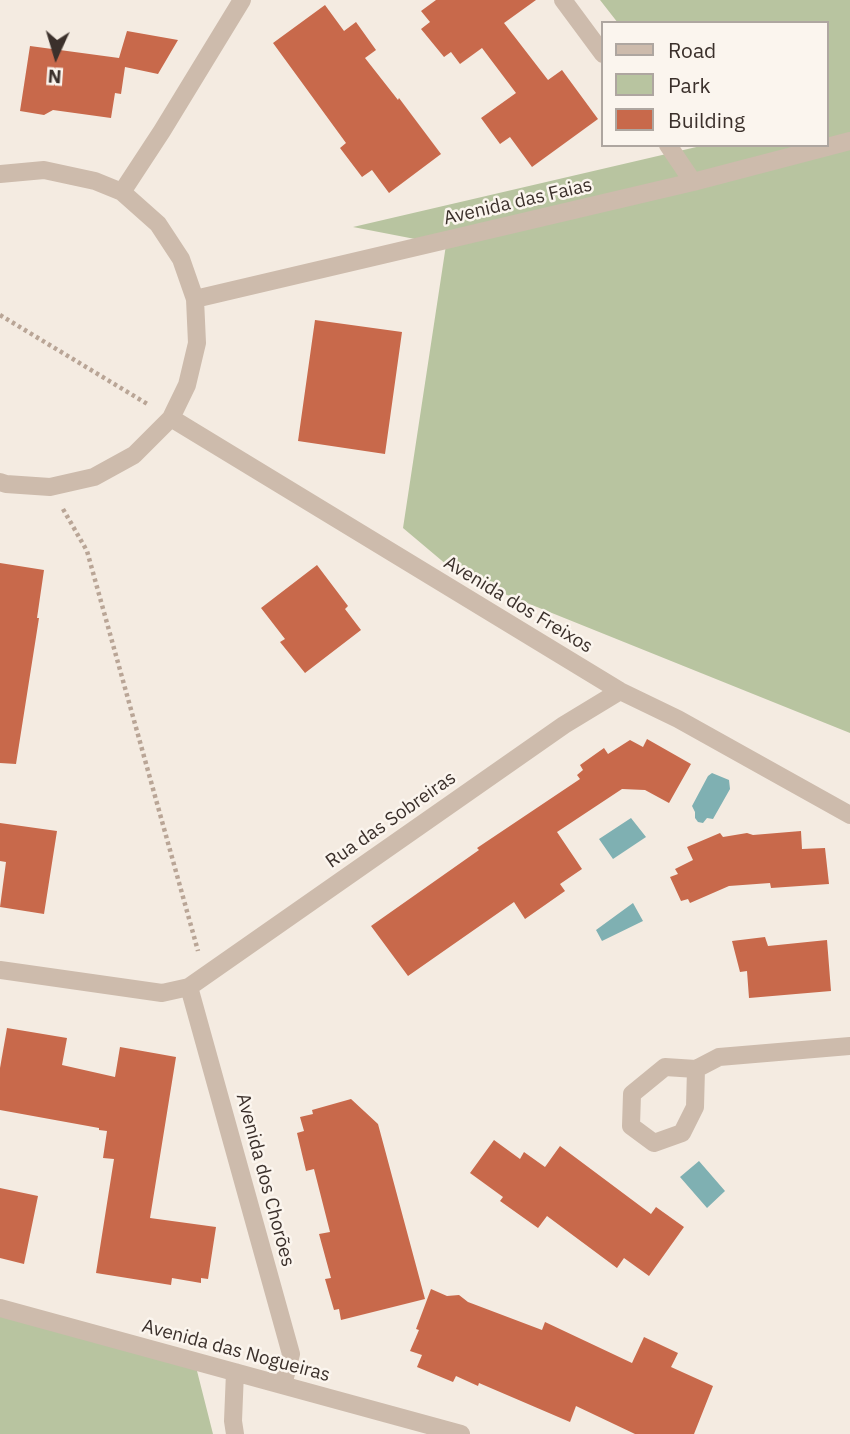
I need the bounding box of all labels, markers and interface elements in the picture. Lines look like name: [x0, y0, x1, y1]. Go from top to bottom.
north arrow: [21, 21, 91, 91]
legend: [602, 21, 829, 147]
text: Road: [668, 36, 716, 64]
text: N: [47, 64, 62, 89]
text: Park: [668, 71, 711, 99]
text: Building: [668, 106, 745, 134]
street label: Avenida das Faias: [442, 174, 594, 230]
street label: Avenida dos Freixos: [439, 552, 597, 658]
street label: Rua das Sobreiras: [322, 767, 460, 873]
street label: Avenida dos Chorões: [231, 1091, 299, 1269]
street label: Avenida das Nogueiras: [139, 1315, 333, 1387]

